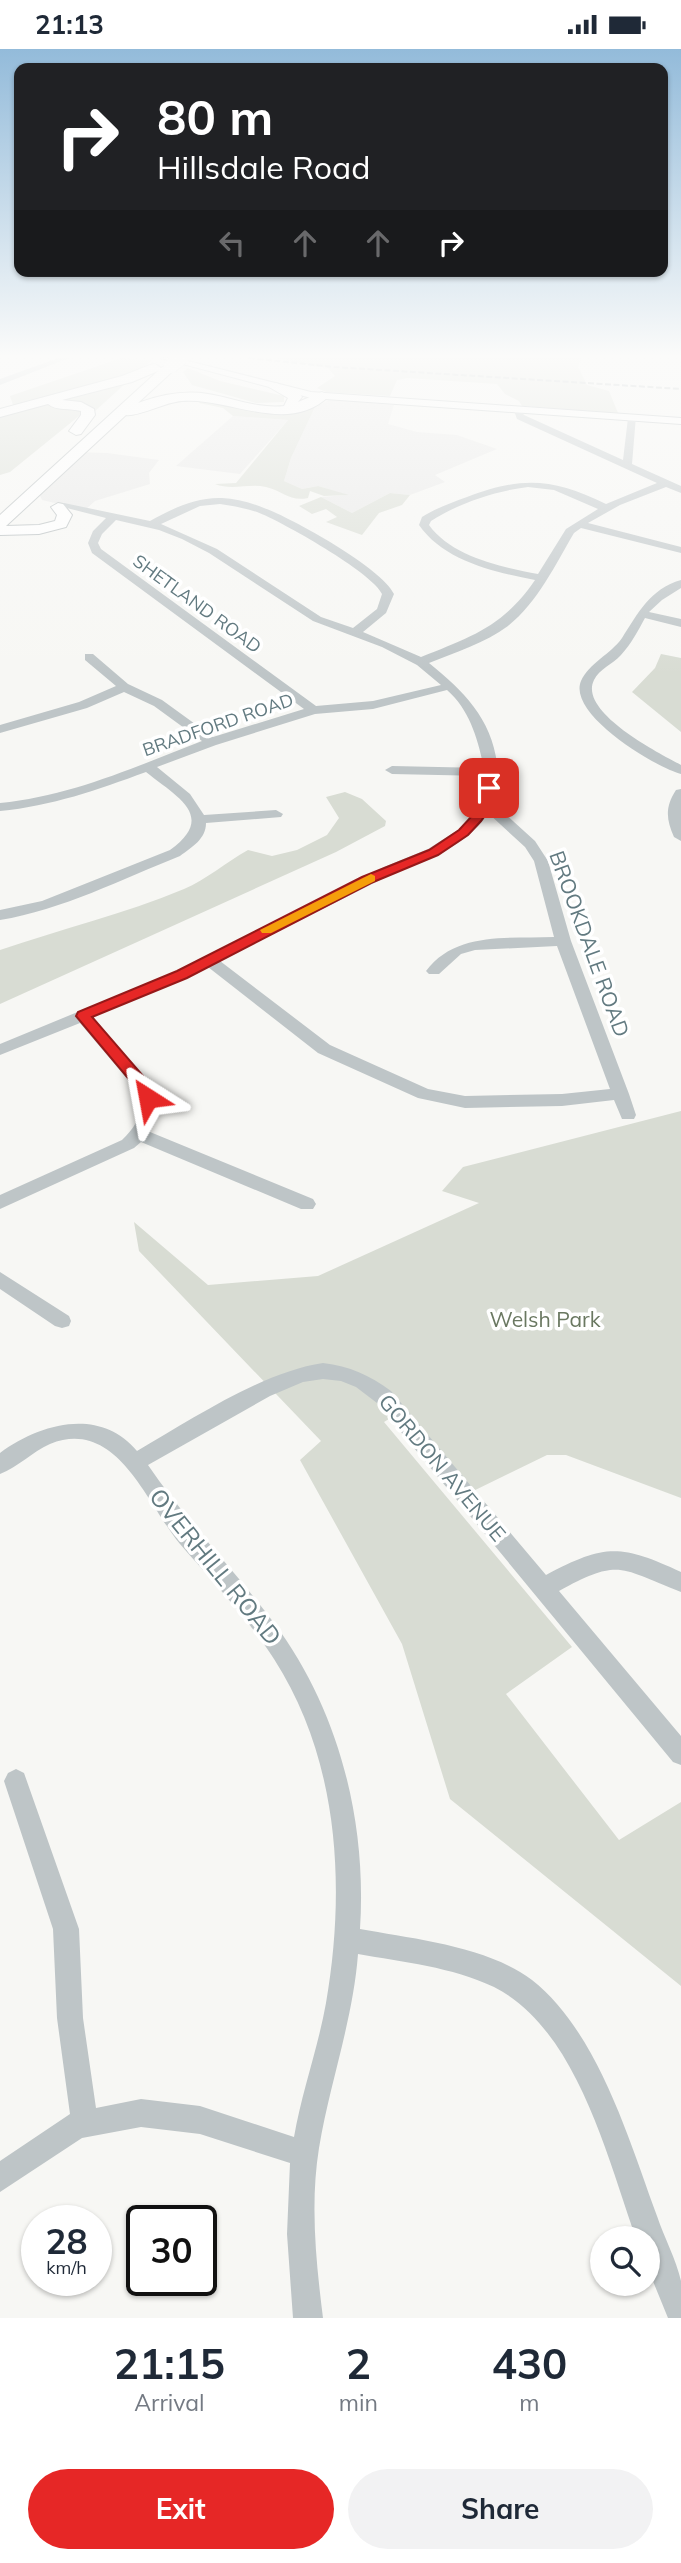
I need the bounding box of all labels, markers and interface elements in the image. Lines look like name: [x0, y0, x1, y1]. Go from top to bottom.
text: 21:13: [35, 8, 104, 41]
text: 80 m: [157, 86, 273, 147]
icon: right: [42, 91, 133, 182]
text: Hillsdale Road: [157, 147, 370, 187]
icon: left: [213, 224, 251, 262]
icon: ahead: [286, 224, 324, 262]
icon: ahead: [359, 224, 397, 262]
icon: right: [432, 224, 470, 262]
street label: SHETLAND ROAD: [129, 549, 266, 658]
street label: BRADFORD ROAD: [139, 688, 296, 761]
pin: [459, 758, 519, 818]
icon: arrive: [470, 769, 508, 807]
street label: BROOKDALE ROAD: [544, 847, 636, 1040]
position arrow: [111, 1061, 185, 1135]
park label: Welsh Park: [490, 1306, 601, 1332]
street label: GORDON AVENUE: [374, 1389, 512, 1546]
street label: OVERHILL ROAD: [143, 1482, 288, 1651]
speed limit sign: 30: [126, 2205, 217, 2296]
text: 28: [45, 2219, 88, 2263]
map controls: [590, 2226, 660, 2296]
button: search: [590, 2226, 660, 2296]
text: km/h: [46, 2256, 87, 2279]
text: 21:15: [114, 2337, 225, 2390]
text: 2: [346, 2337, 371, 2390]
text: 430: [492, 2337, 567, 2390]
text: Arrival: [134, 2388, 205, 2417]
text: min: [339, 2388, 378, 2417]
text: m: [519, 2388, 540, 2417]
button: Exit: [28, 2469, 334, 2549]
button: Share: [348, 2469, 653, 2549]

